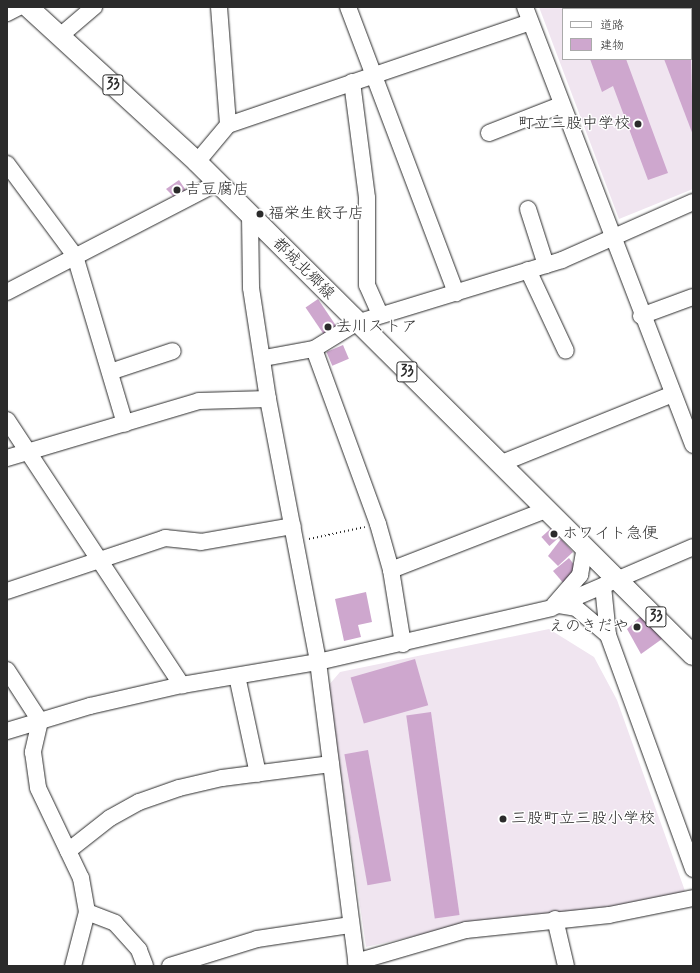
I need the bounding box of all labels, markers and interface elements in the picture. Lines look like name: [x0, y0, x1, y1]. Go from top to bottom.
legend: [562, 8, 692, 60]
text: 道路: [600, 18, 624, 34]
text: 建物: [600, 38, 624, 54]
road number: 33: [102, 72, 124, 98]
place label: 町立三股中学校: [518, 114, 630, 134]
marker: 町立三股中学校: [633, 119, 643, 129]
place label: 吉豆腐店: [185, 180, 249, 200]
marker: 吉豆腐店: [172, 185, 182, 195]
place label: 福栄生餃子店: [268, 204, 364, 224]
marker: 福栄生餃子店: [255, 209, 265, 219]
street label: 都城北郷線: [268, 234, 338, 304]
place label: 去川ストア: [336, 317, 416, 337]
marker: 去川ストア: [323, 322, 333, 332]
road number: 33: [396, 359, 418, 385]
place label: ホワイト急便: [562, 524, 658, 544]
marker: ホワイト急便: [549, 529, 559, 539]
road number: 33: [645, 604, 667, 630]
place label: えのきだや: [549, 617, 629, 637]
marker: えのきだや: [632, 622, 642, 632]
place label: 三股町立三股小学校: [511, 809, 655, 829]
marker: 三股町立三股小学校: [498, 814, 508, 824]

